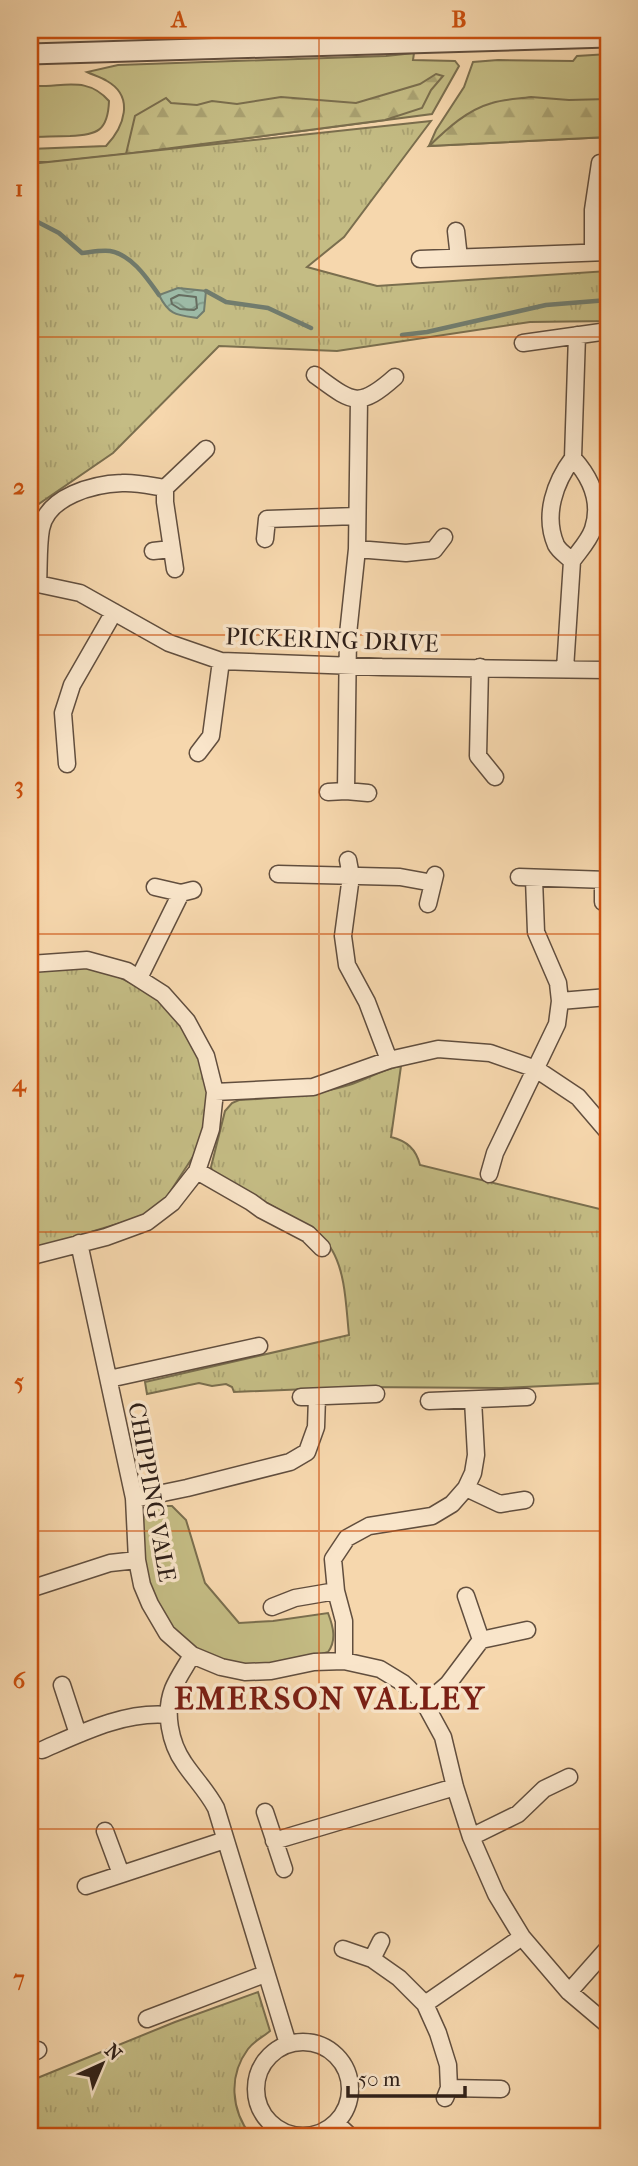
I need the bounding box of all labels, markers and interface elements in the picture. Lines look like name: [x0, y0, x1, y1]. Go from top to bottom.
text: A: [170, 6, 188, 33]
text: B: [452, 6, 467, 33]
text: 1: [15, 175, 23, 202]
text: 2: [13, 473, 25, 500]
street label: PICKERING DRIVE: [225, 622, 439, 658]
text: 3: [14, 772, 24, 799]
text: 4: [11, 1070, 27, 1097]
text: 5: [14, 1368, 24, 1395]
street label: CHIPPING VALE: [122, 1400, 182, 1584]
text: 6: [13, 1667, 26, 1694]
district label: EMERSON VALLEY: [174, 1680, 486, 1717]
text: 7: [12, 1965, 25, 1992]
north arrow: [66, 2030, 136, 2100]
text: N: [100, 2040, 126, 2066]
scale bar: [348, 2054, 465, 2098]
text: 50 m: [358, 2067, 401, 2091]

